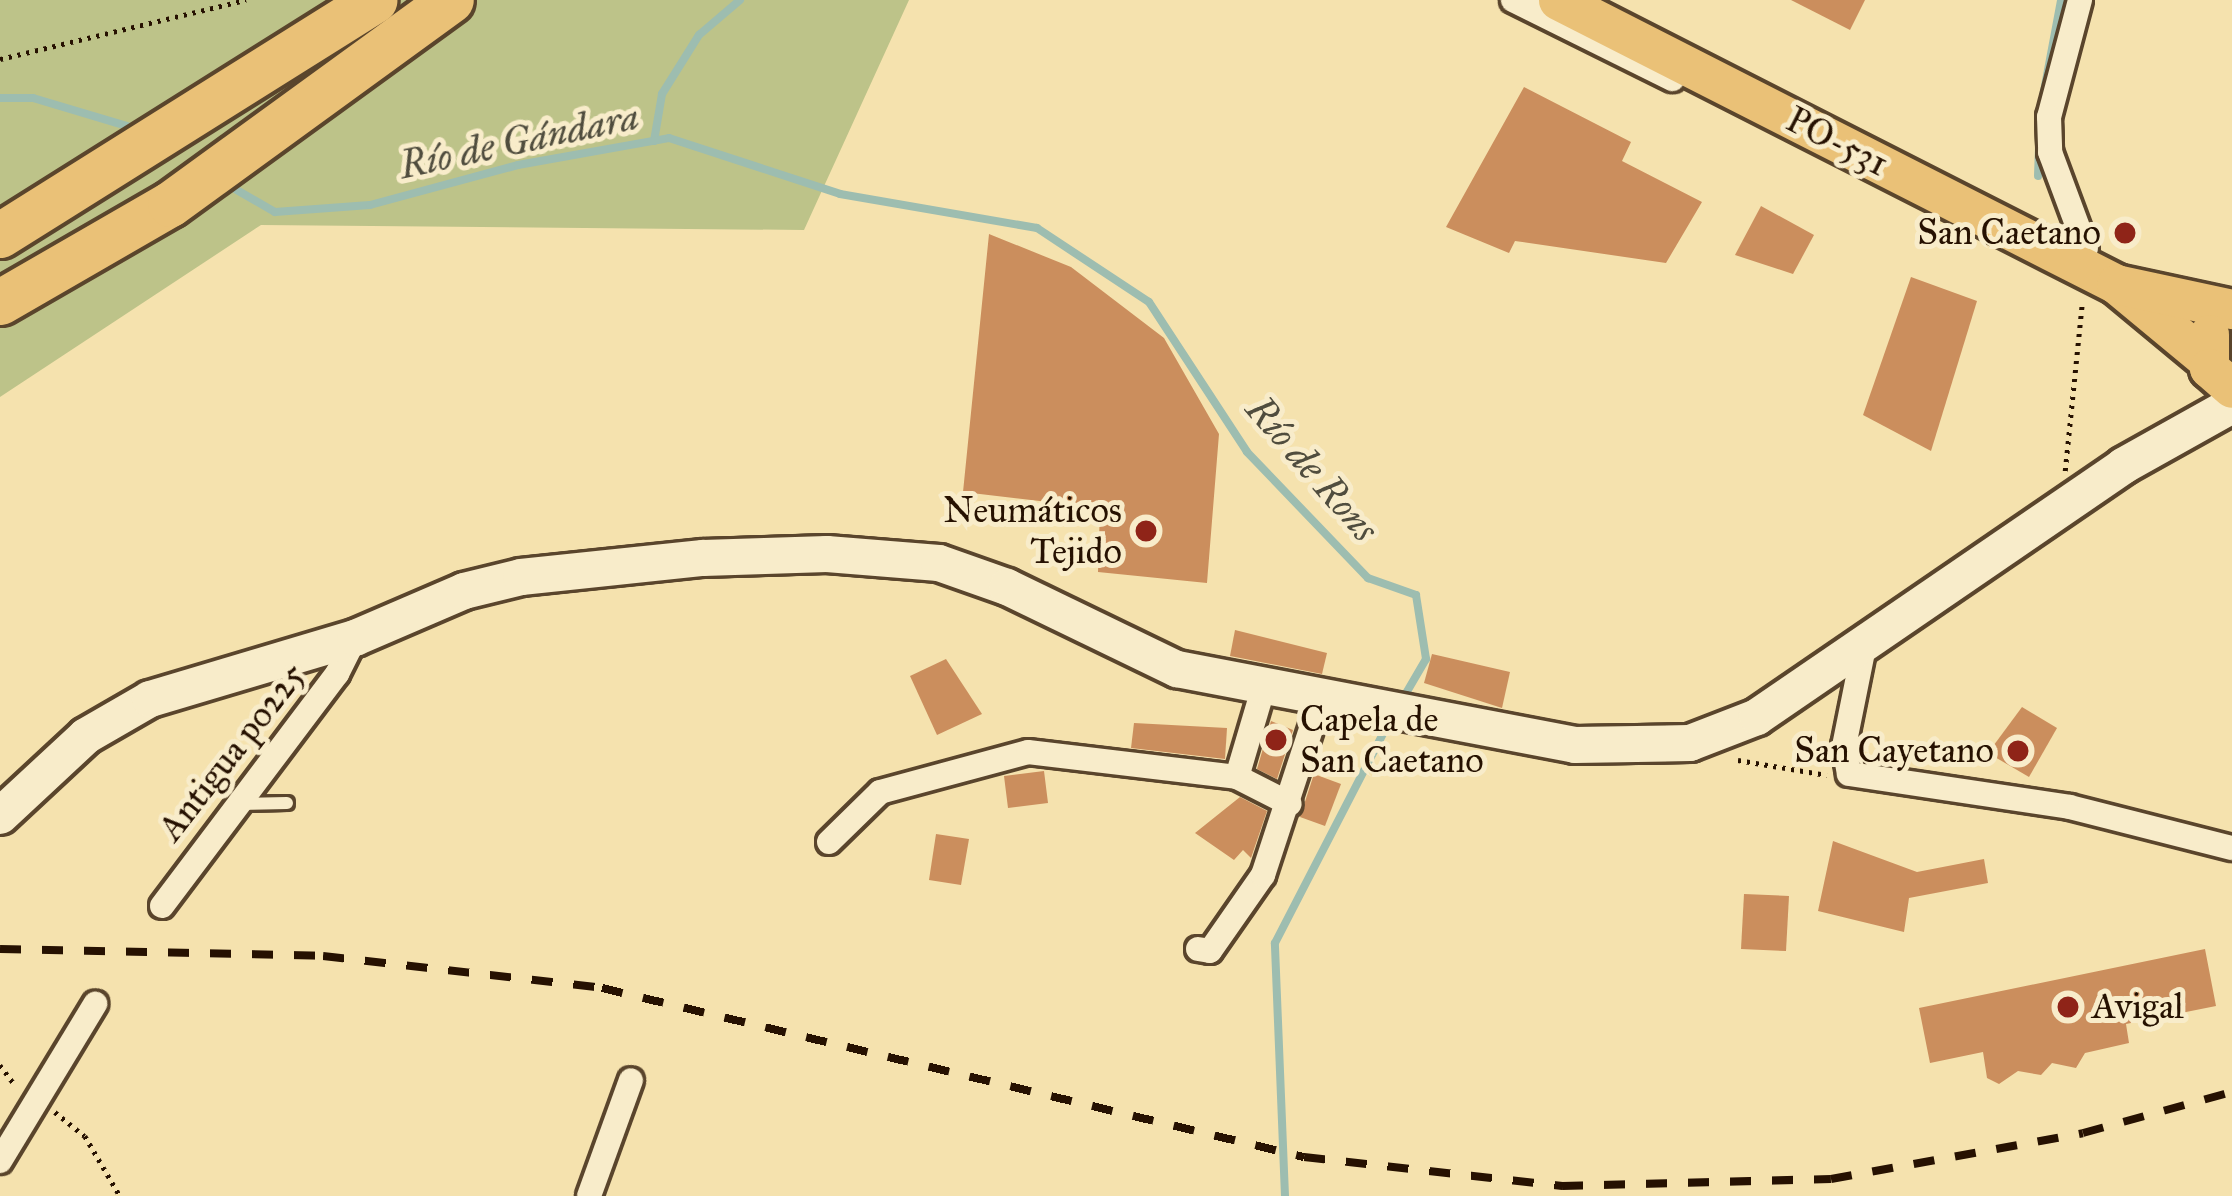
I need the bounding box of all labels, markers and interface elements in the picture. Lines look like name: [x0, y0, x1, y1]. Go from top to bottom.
water label: Río de Gándara: [395, 93, 643, 189]
street label: PO-531: [1779, 98, 1895, 186]
place label: San Caetano: [1917, 211, 2101, 255]
marker: San Caetano: [2112, 220, 2138, 246]
water label: Río de Rons: [1236, 387, 1388, 551]
place label: Neumáticos Tejido: [943, 488, 1122, 573]
marker: Neumáticos Tejido: [1133, 518, 1159, 544]
street label: Antigua po225: [149, 654, 315, 850]
place label: Capela de San Caetano: [1300, 697, 1484, 782]
marker: Capela de San Caetano: [1263, 727, 1289, 753]
place label: San Cayetano: [1794, 729, 1994, 773]
marker: San Cayetano: [2005, 738, 2031, 764]
place label: Avigal: [2092, 985, 2184, 1029]
marker: Avigal: [2055, 994, 2081, 1020]

